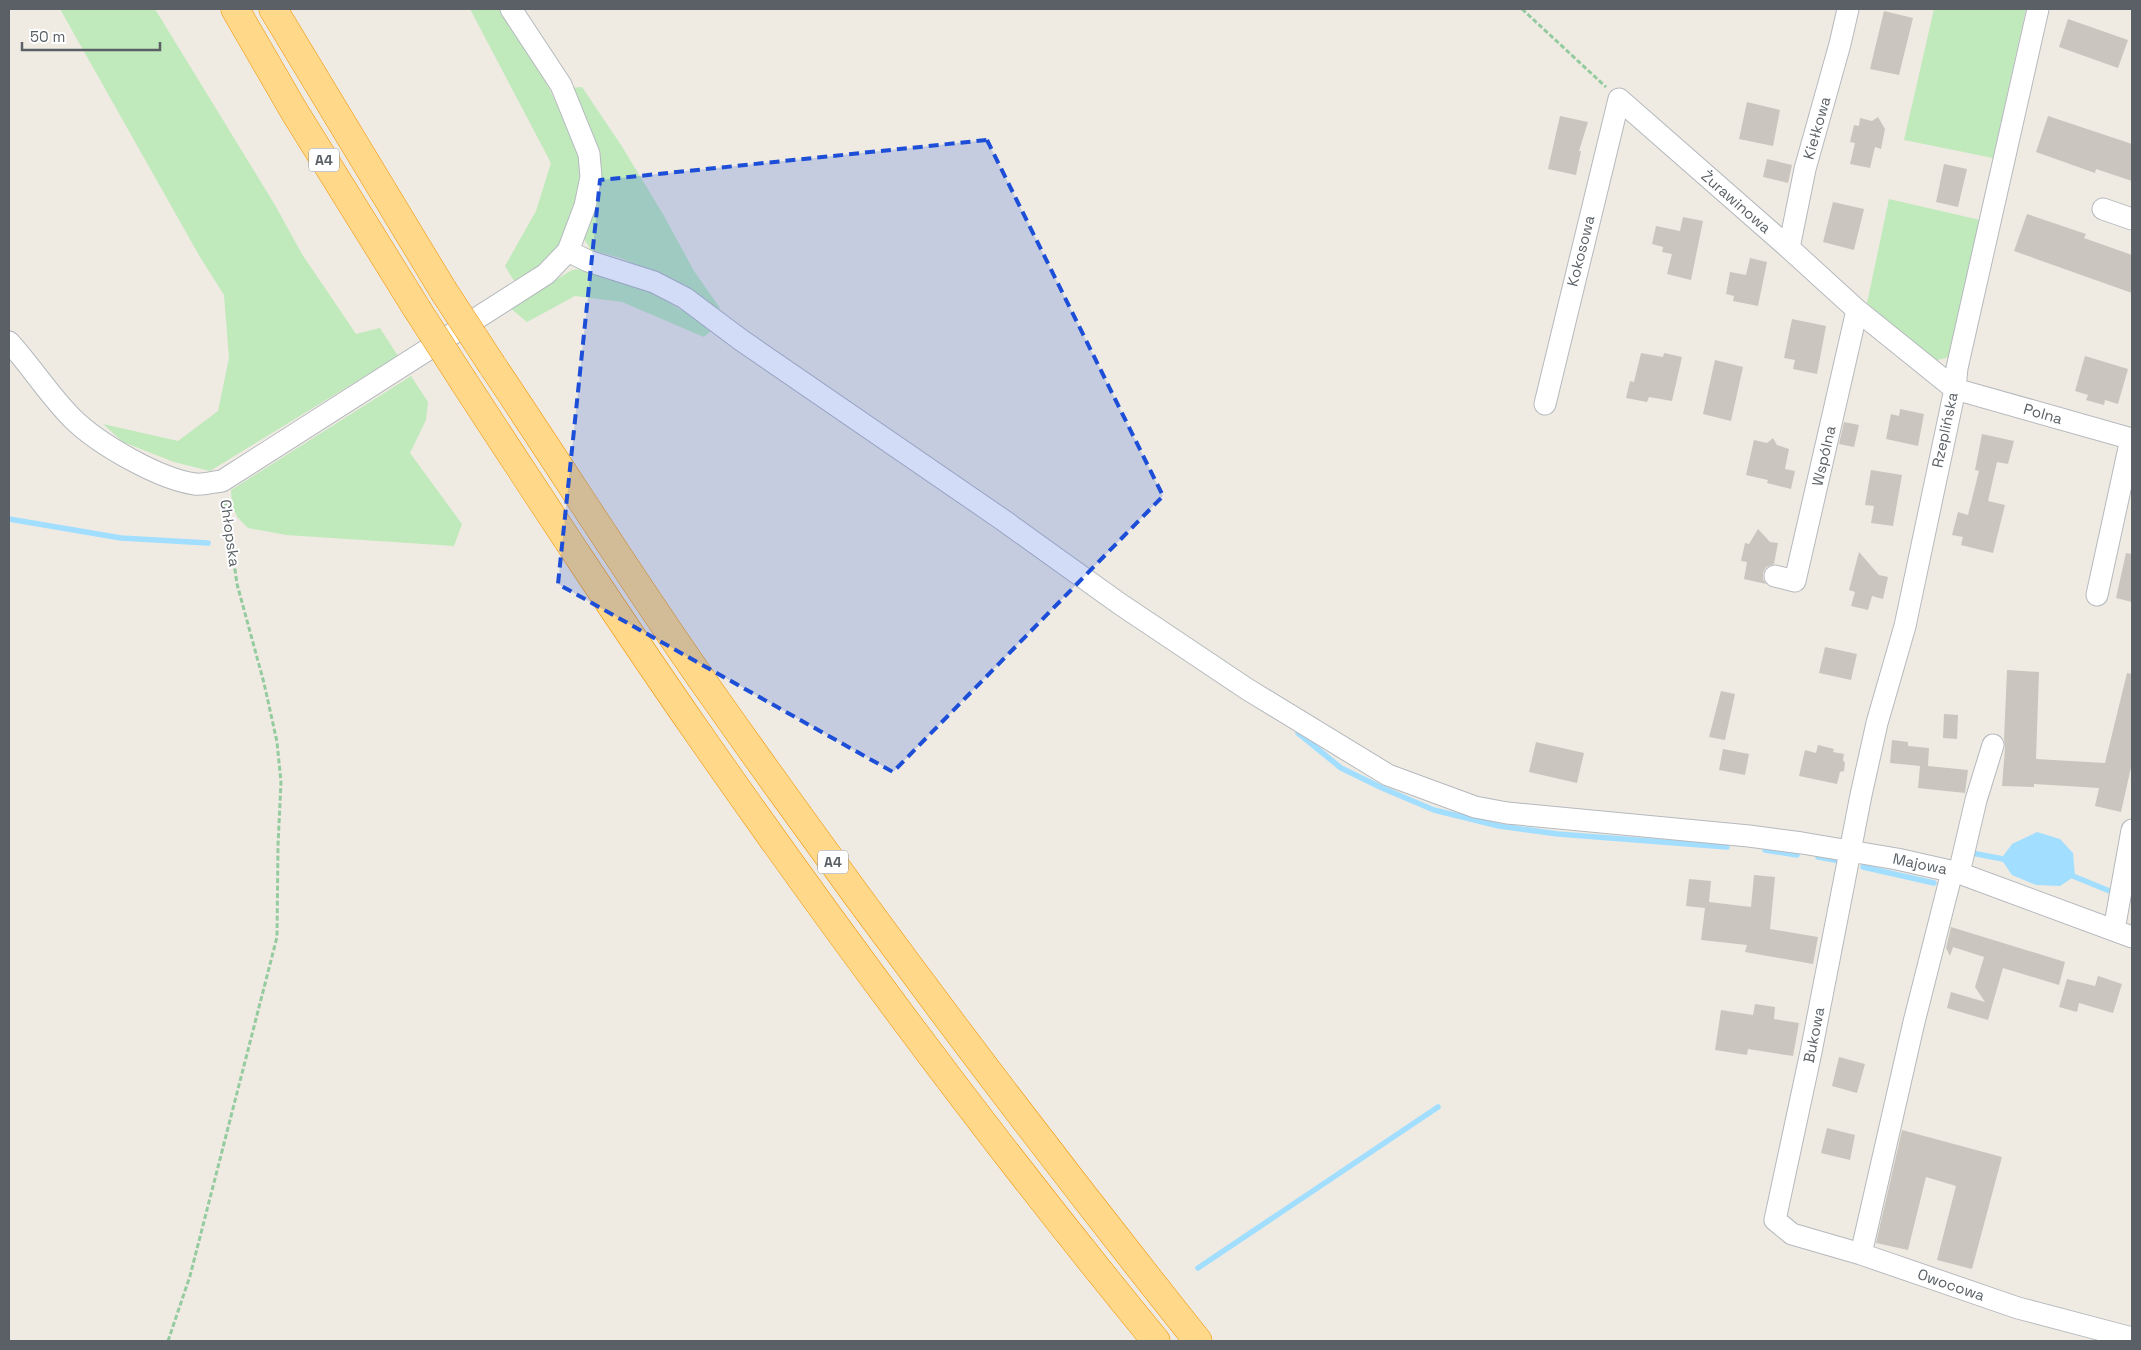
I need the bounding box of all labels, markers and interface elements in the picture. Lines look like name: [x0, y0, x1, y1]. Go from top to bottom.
scale bar: [22, 20, 160, 52]
text: 50 m: [30, 27, 65, 46]
street label: Kiełkowa: [1798, 94, 1835, 162]
road number: A4: [309, 148, 339, 172]
street label: Żurawinowa: [1698, 166, 1775, 237]
street label: Kokosowa: [1563, 213, 1599, 288]
street label: Rzeplińska: [1927, 390, 1962, 469]
street label: Polna: [2022, 399, 2065, 428]
street label: Wspólna: [1807, 423, 1840, 488]
street label: Chłopska: [216, 498, 245, 568]
street label: Majowa: [1891, 849, 1949, 879]
road number: A4: [818, 850, 848, 874]
street label: Bukowa: [1799, 1005, 1828, 1064]
street label: Owocowa: [1915, 1264, 1988, 1305]

